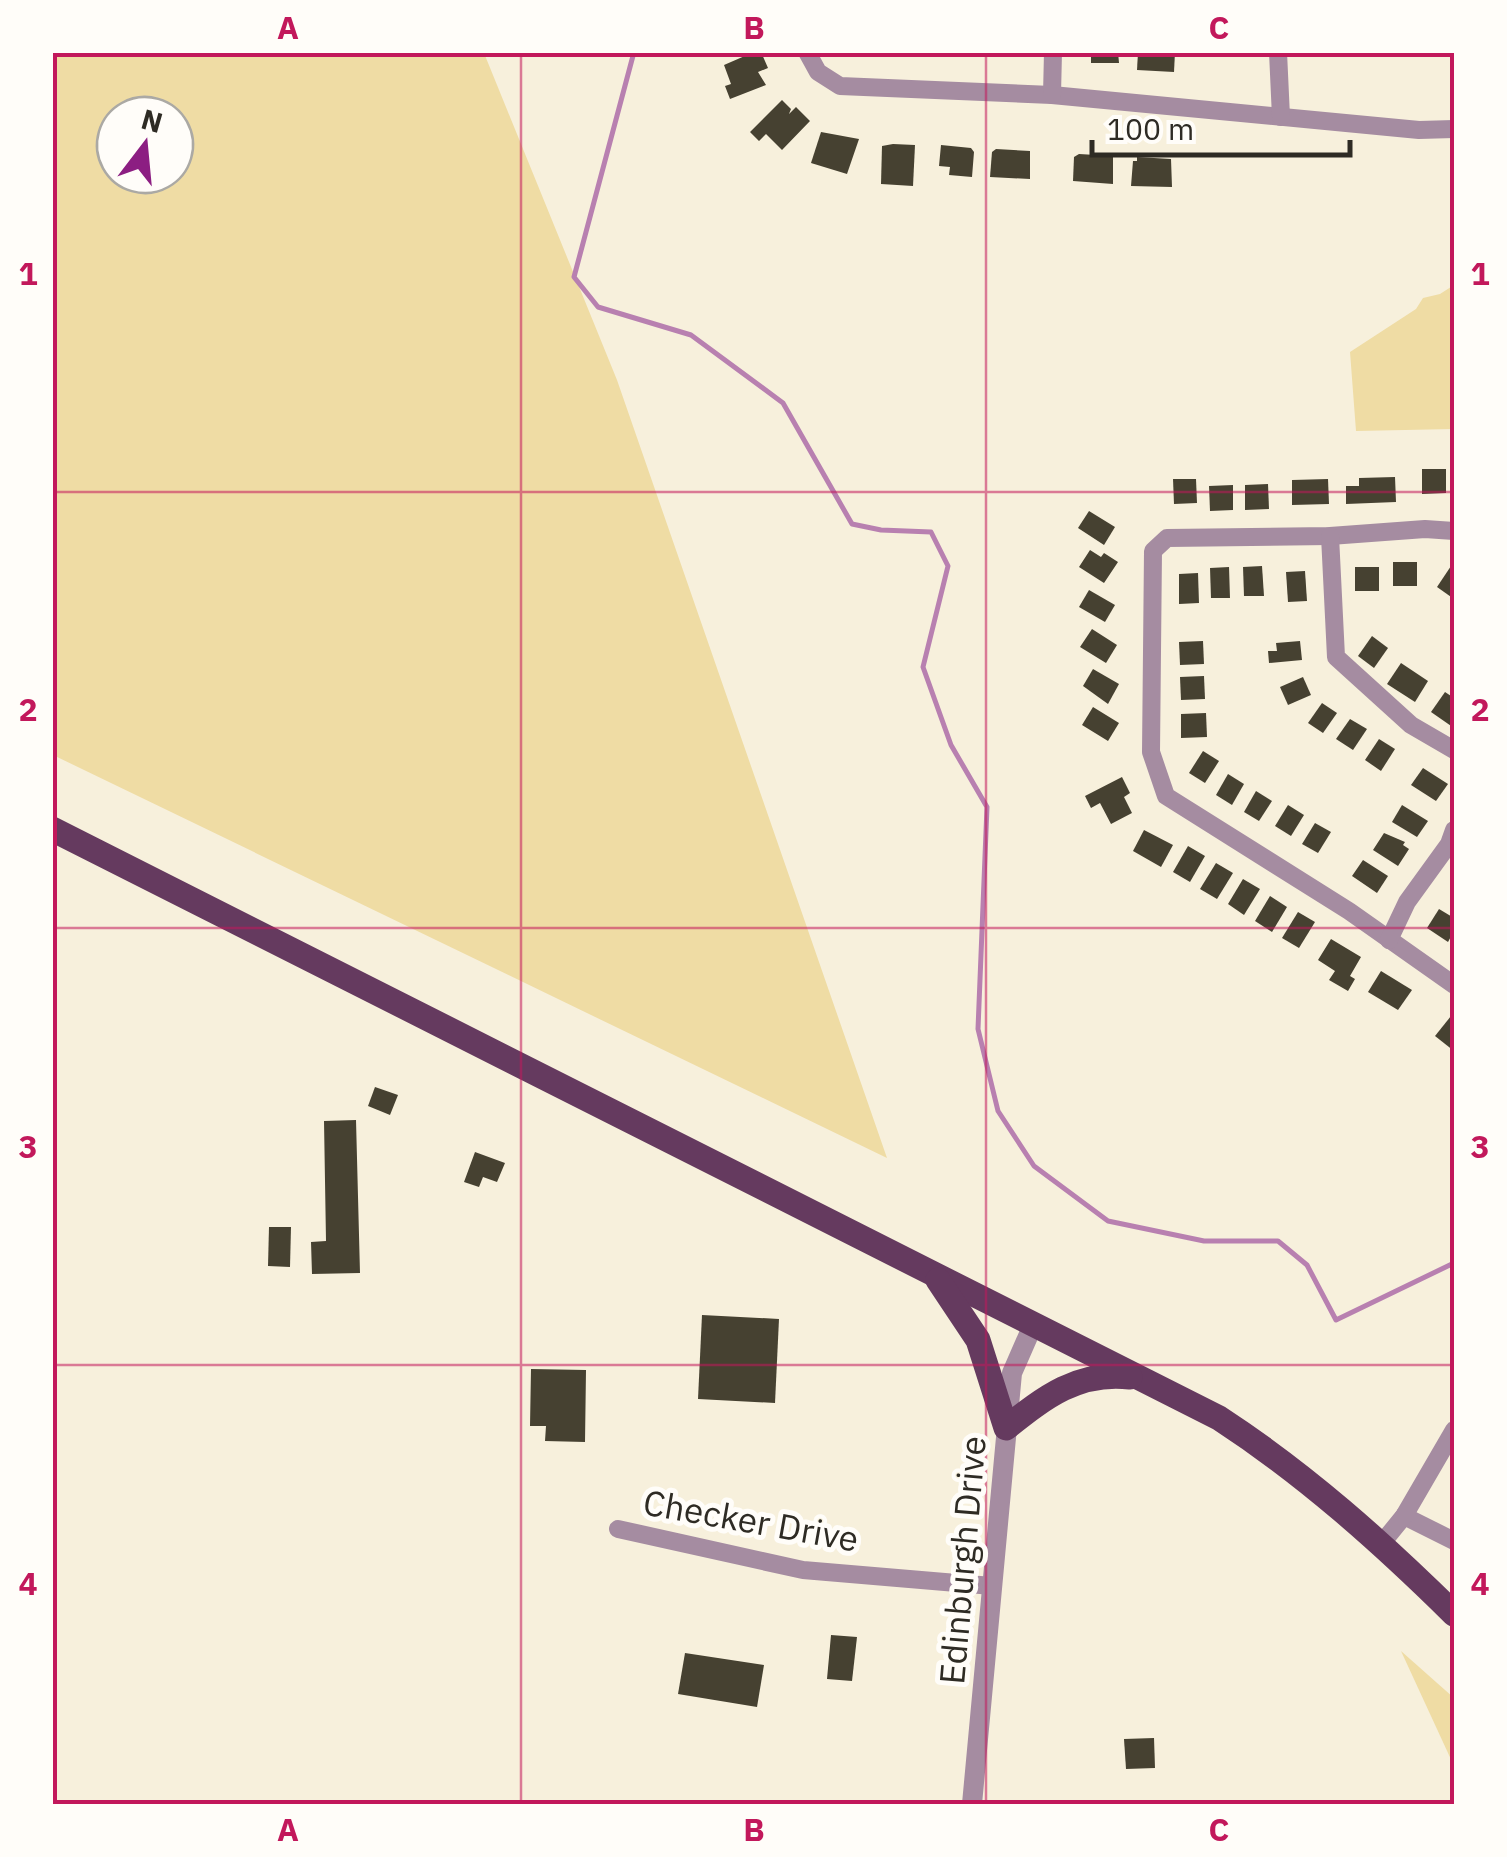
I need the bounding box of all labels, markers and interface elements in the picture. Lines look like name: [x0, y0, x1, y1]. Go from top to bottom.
text: A: [277, 6, 299, 48]
text: B: [743, 6, 765, 48]
text: C: [1209, 6, 1229, 48]
north arrow: [95, 95, 195, 195]
scale bar: [1092, 95, 1350, 157]
text: N: [137, 100, 167, 141]
text: 100 m: [1107, 109, 1194, 148]
text: 1: [18, 252, 38, 294]
text: 1: [1470, 252, 1490, 294]
text: 2: [18, 688, 38, 730]
text: 2: [1470, 688, 1490, 730]
text: 3: [18, 1125, 38, 1167]
text: 3: [1470, 1125, 1490, 1167]
street label: Edinburgh Drive: [928, 1434, 996, 1686]
street label: Checker Drive: [640, 1478, 862, 1562]
text: 4: [18, 1562, 38, 1604]
text: 4: [1470, 1562, 1490, 1604]
text: A: [277, 1808, 299, 1850]
text: B: [743, 1808, 765, 1850]
text: C: [1209, 1808, 1229, 1850]

